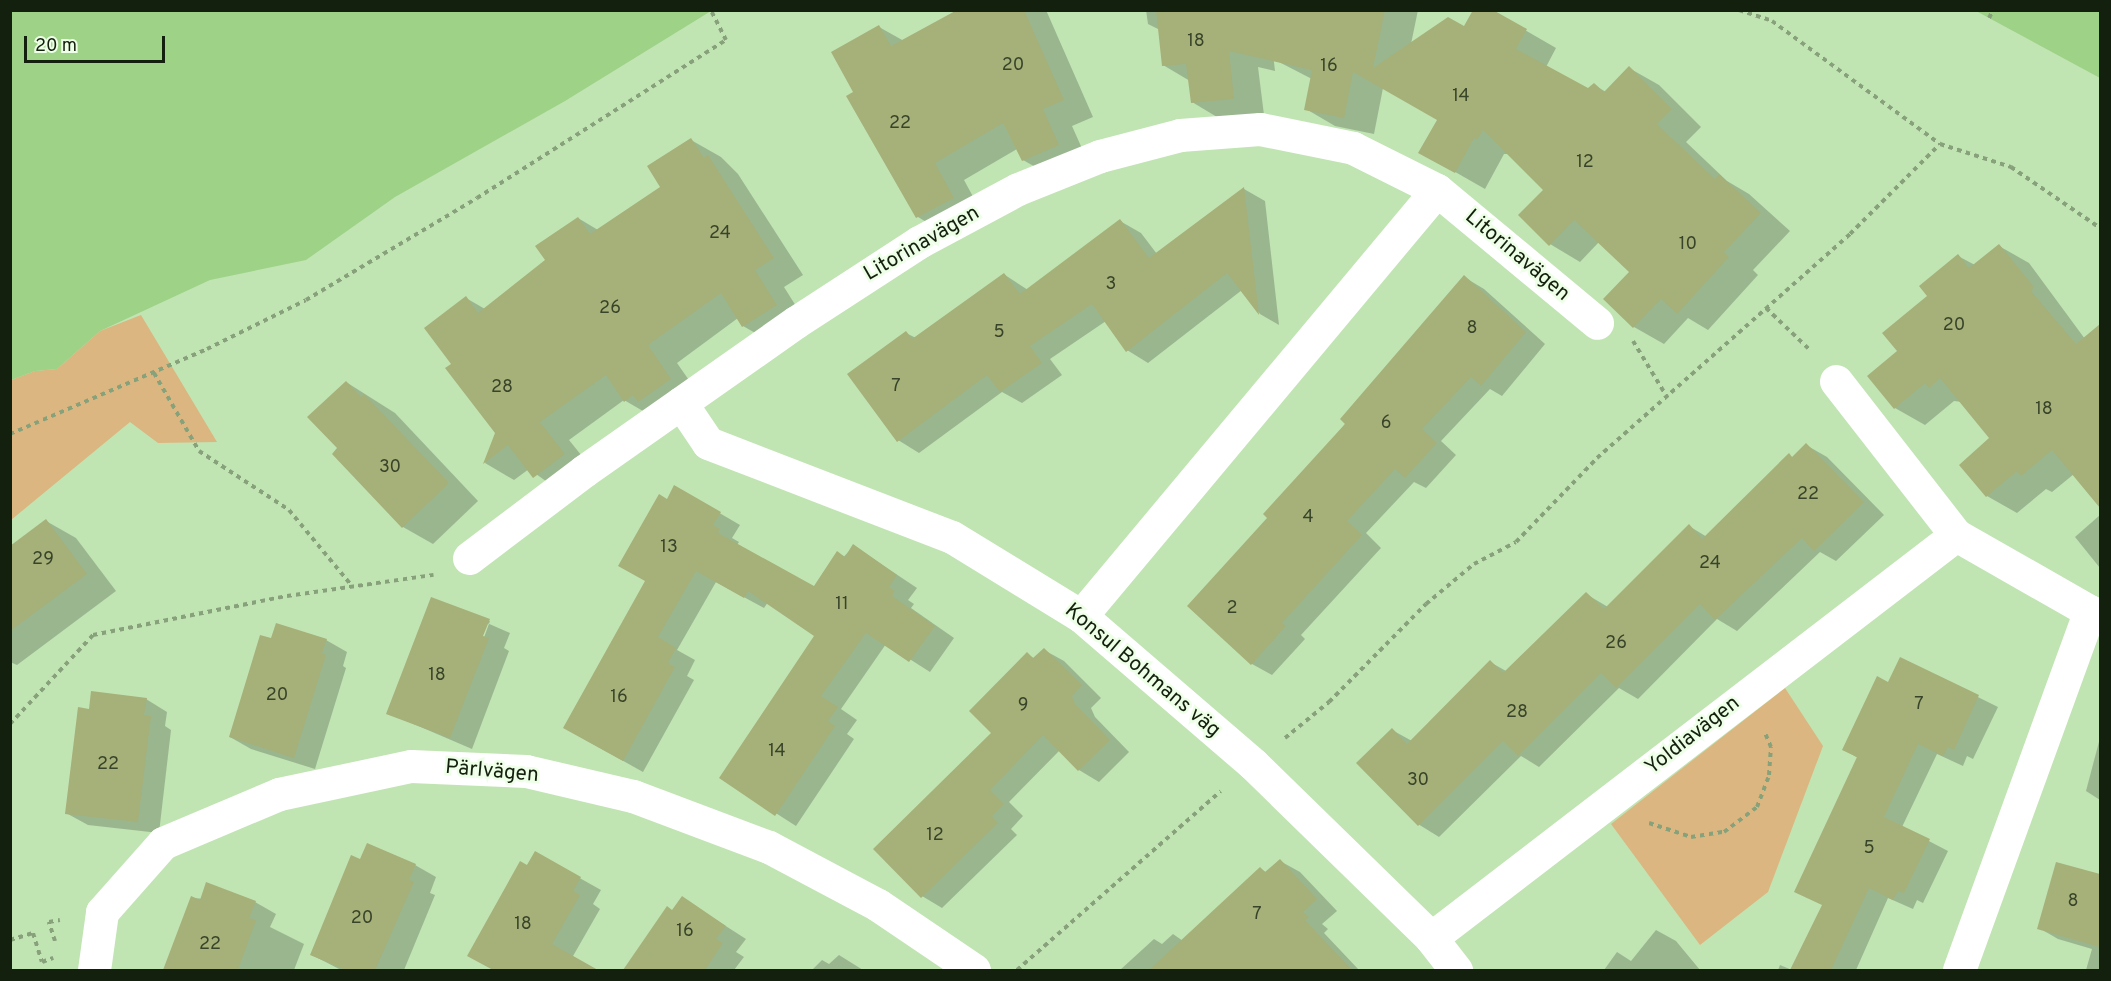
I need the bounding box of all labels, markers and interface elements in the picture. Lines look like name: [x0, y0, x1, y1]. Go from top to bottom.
scale bar: [27, 24, 168, 62]
house number: 18: [1187, 31, 1205, 53]
text: 20 m: [35, 35, 77, 58]
house number: 20: [1002, 55, 1024, 77]
house number: 16: [1320, 56, 1338, 78]
house number: 14: [1452, 86, 1470, 108]
house number: 22: [889, 113, 911, 135]
house number: 12: [1576, 152, 1594, 174]
street label: Litorinavägen: [860, 201, 984, 287]
street label: Litorinavägen: [1459, 205, 1575, 307]
house number: 24: [709, 223, 731, 245]
house number: 10: [1679, 234, 1697, 256]
house number: 3: [1106, 274, 1116, 296]
house number: 26: [599, 298, 621, 320]
house number: 20: [1943, 315, 1965, 337]
house number: 8: [1467, 318, 1477, 340]
house number: 5: [993, 322, 1005, 344]
house number: 7: [891, 376, 901, 398]
house number: 28: [491, 377, 513, 399]
house number: 18: [2035, 399, 2053, 421]
house number: 6: [1381, 413, 1391, 435]
house number: 30: [379, 457, 401, 479]
house number: 22: [1797, 484, 1819, 506]
house number: 4: [1302, 507, 1314, 529]
house number: 13: [660, 537, 678, 559]
house number: 29: [32, 549, 54, 571]
house number: 24: [1699, 553, 1721, 575]
house number: 11: [835, 594, 849, 616]
house number: 2: [1226, 598, 1238, 620]
street label: Konsul Bohmans väg: [1059, 599, 1225, 743]
house number: 26: [1605, 633, 1627, 655]
house number: 18: [428, 665, 446, 687]
house number: 20: [266, 685, 288, 707]
house number: 16: [610, 687, 628, 709]
street label: Yoldiavägen: [1641, 691, 1745, 781]
house number: 7: [1914, 694, 1924, 716]
house number: 9: [1018, 695, 1028, 717]
house number: 28: [1506, 702, 1528, 724]
house number: 14: [768, 741, 786, 763]
house number: 22: [97, 754, 119, 776]
street label: Pärlvägen: [444, 755, 540, 789]
house number: 30: [1407, 770, 1429, 792]
house number: 12: [926, 825, 944, 847]
house number: 5: [1863, 838, 1875, 860]
house number: 8: [2068, 891, 2078, 913]
house number: 7: [1252, 904, 1262, 926]
house number: 20: [351, 908, 373, 930]
house number: 18: [514, 914, 532, 936]
house number: 16: [676, 921, 694, 943]
house number: 22: [199, 934, 221, 956]

